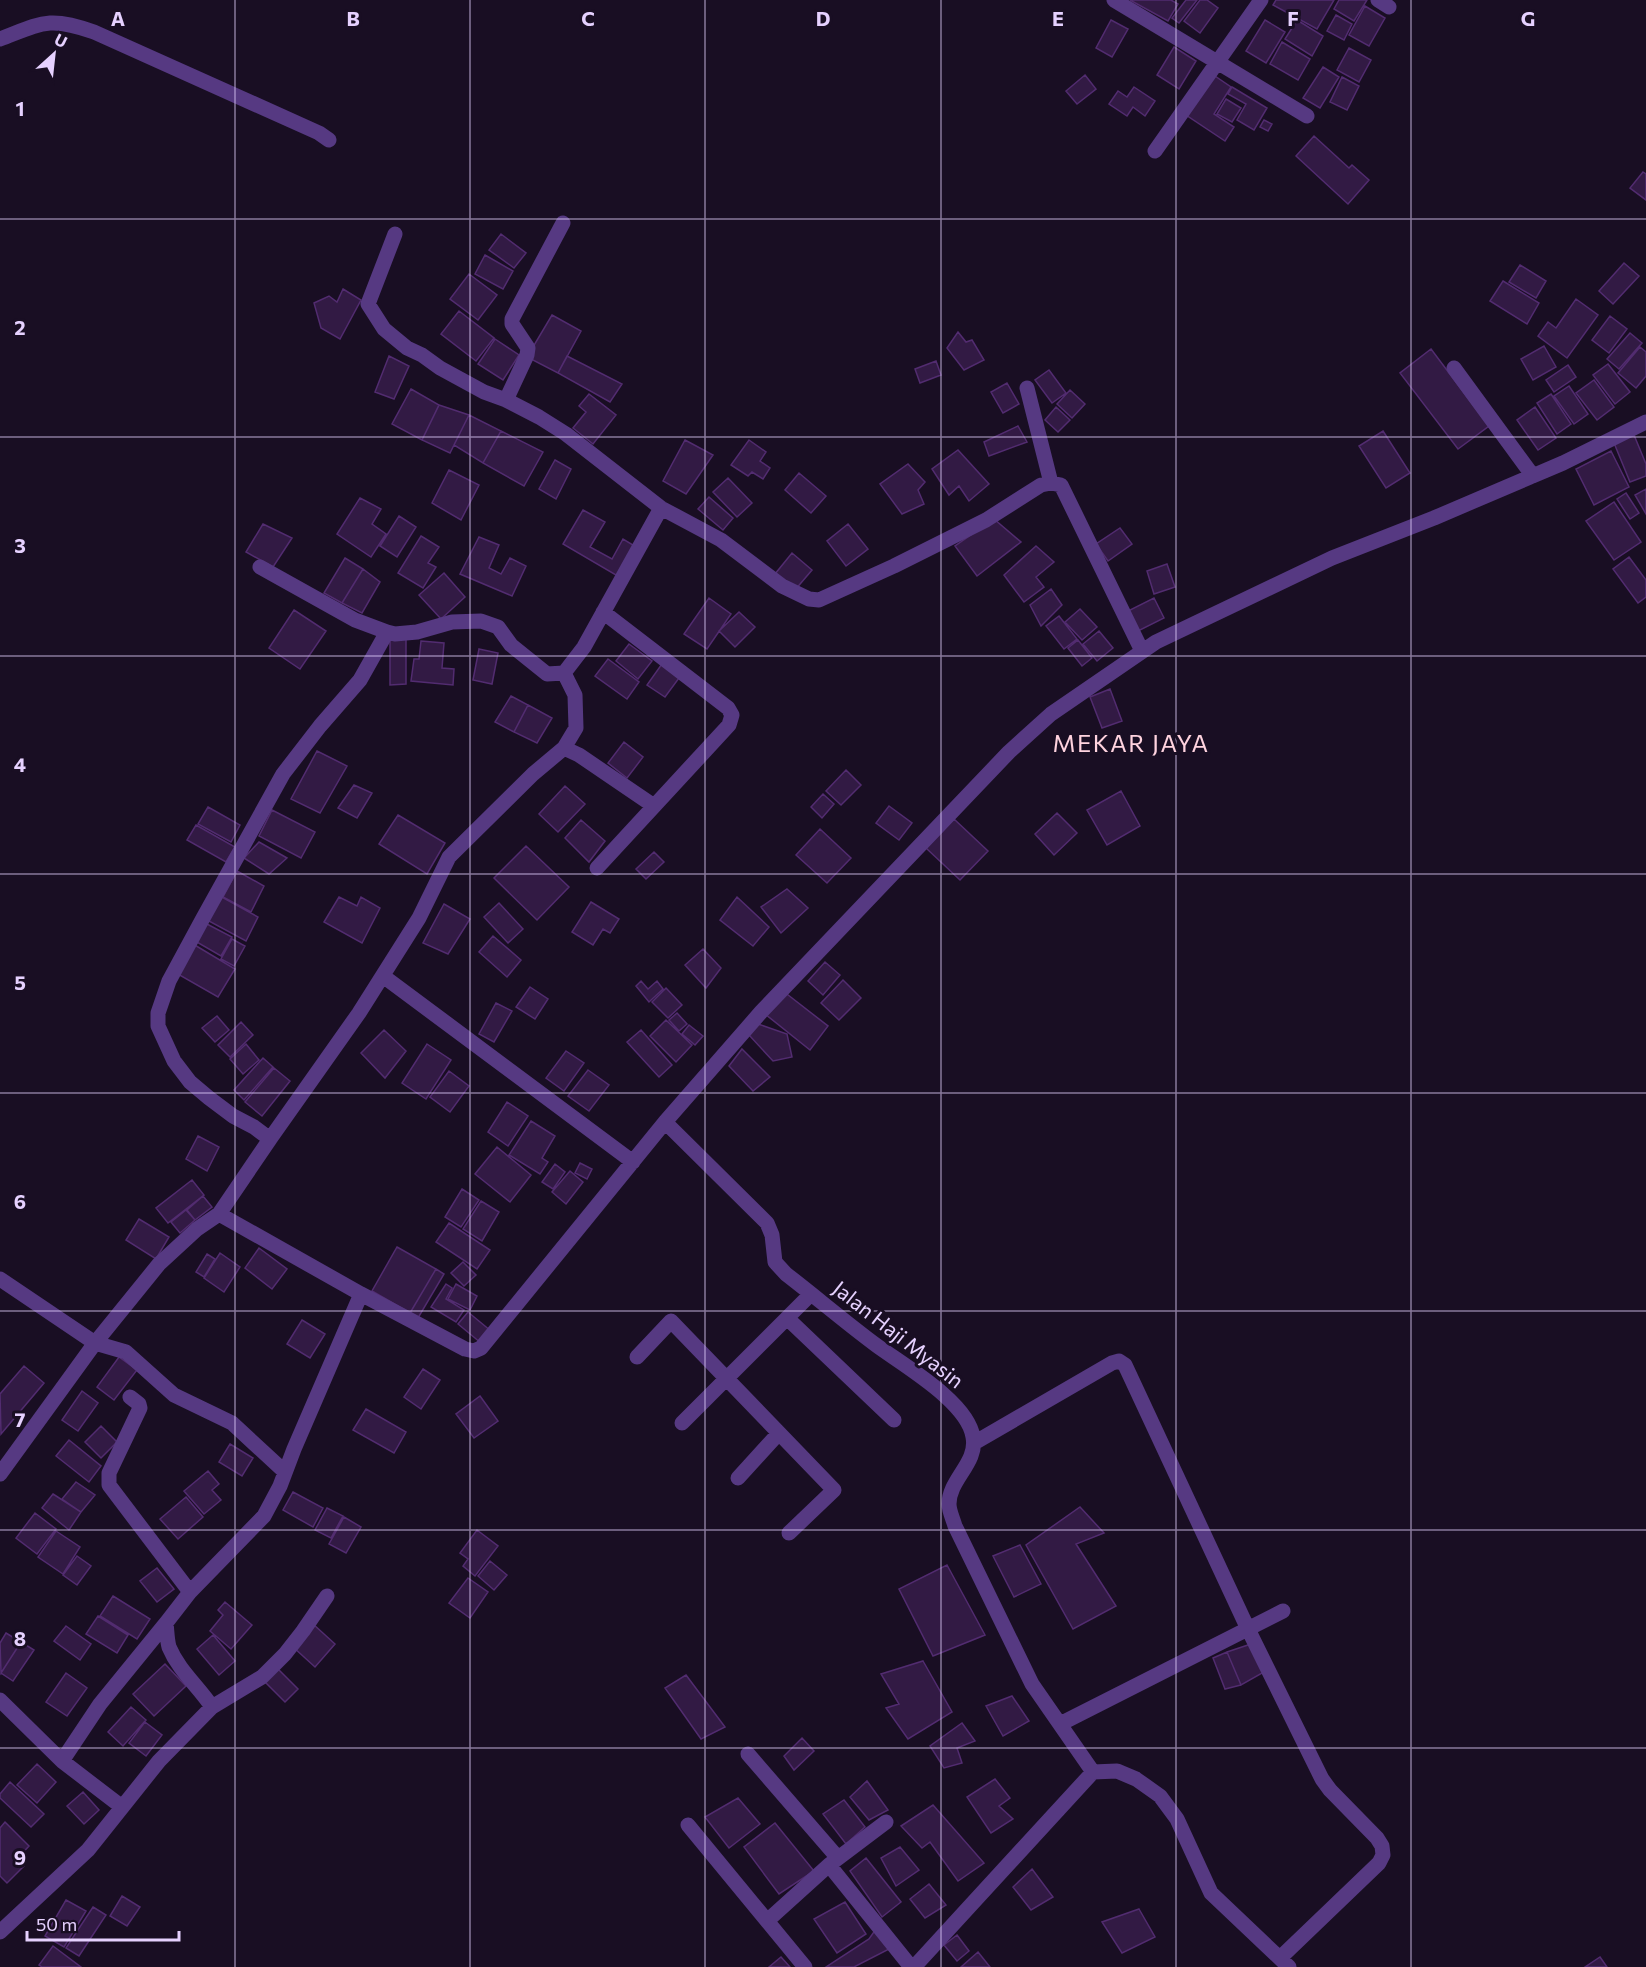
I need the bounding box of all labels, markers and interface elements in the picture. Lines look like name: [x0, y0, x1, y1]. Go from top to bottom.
text: A: [111, 6, 125, 30]
text: B: [346, 6, 360, 30]
text: C: [581, 6, 595, 30]
text: D: [816, 6, 830, 30]
text: E: [1052, 6, 1064, 30]
text: F: [1287, 6, 1299, 30]
text: G: [1521, 6, 1535, 30]
north arrow: [24, 24, 84, 84]
text: U: [52, 29, 71, 51]
text: 1: [15, 96, 25, 120]
text: 2: [14, 315, 26, 339]
text: 3: [14, 533, 26, 557]
district label: MEKAR JAYA: [1052, 728, 1210, 757]
text: 4: [14, 752, 26, 776]
text: 5: [14, 970, 26, 994]
text: 6: [14, 1189, 26, 1213]
street label: Jalan Haji Myasin: [829, 1275, 969, 1393]
text: 7: [15, 1407, 26, 1431]
text: 8: [14, 1626, 26, 1650]
text: 9: [14, 1845, 26, 1869]
scale bar: [27, 1904, 178, 1942]
text: 50 m: [36, 1913, 77, 1935]

